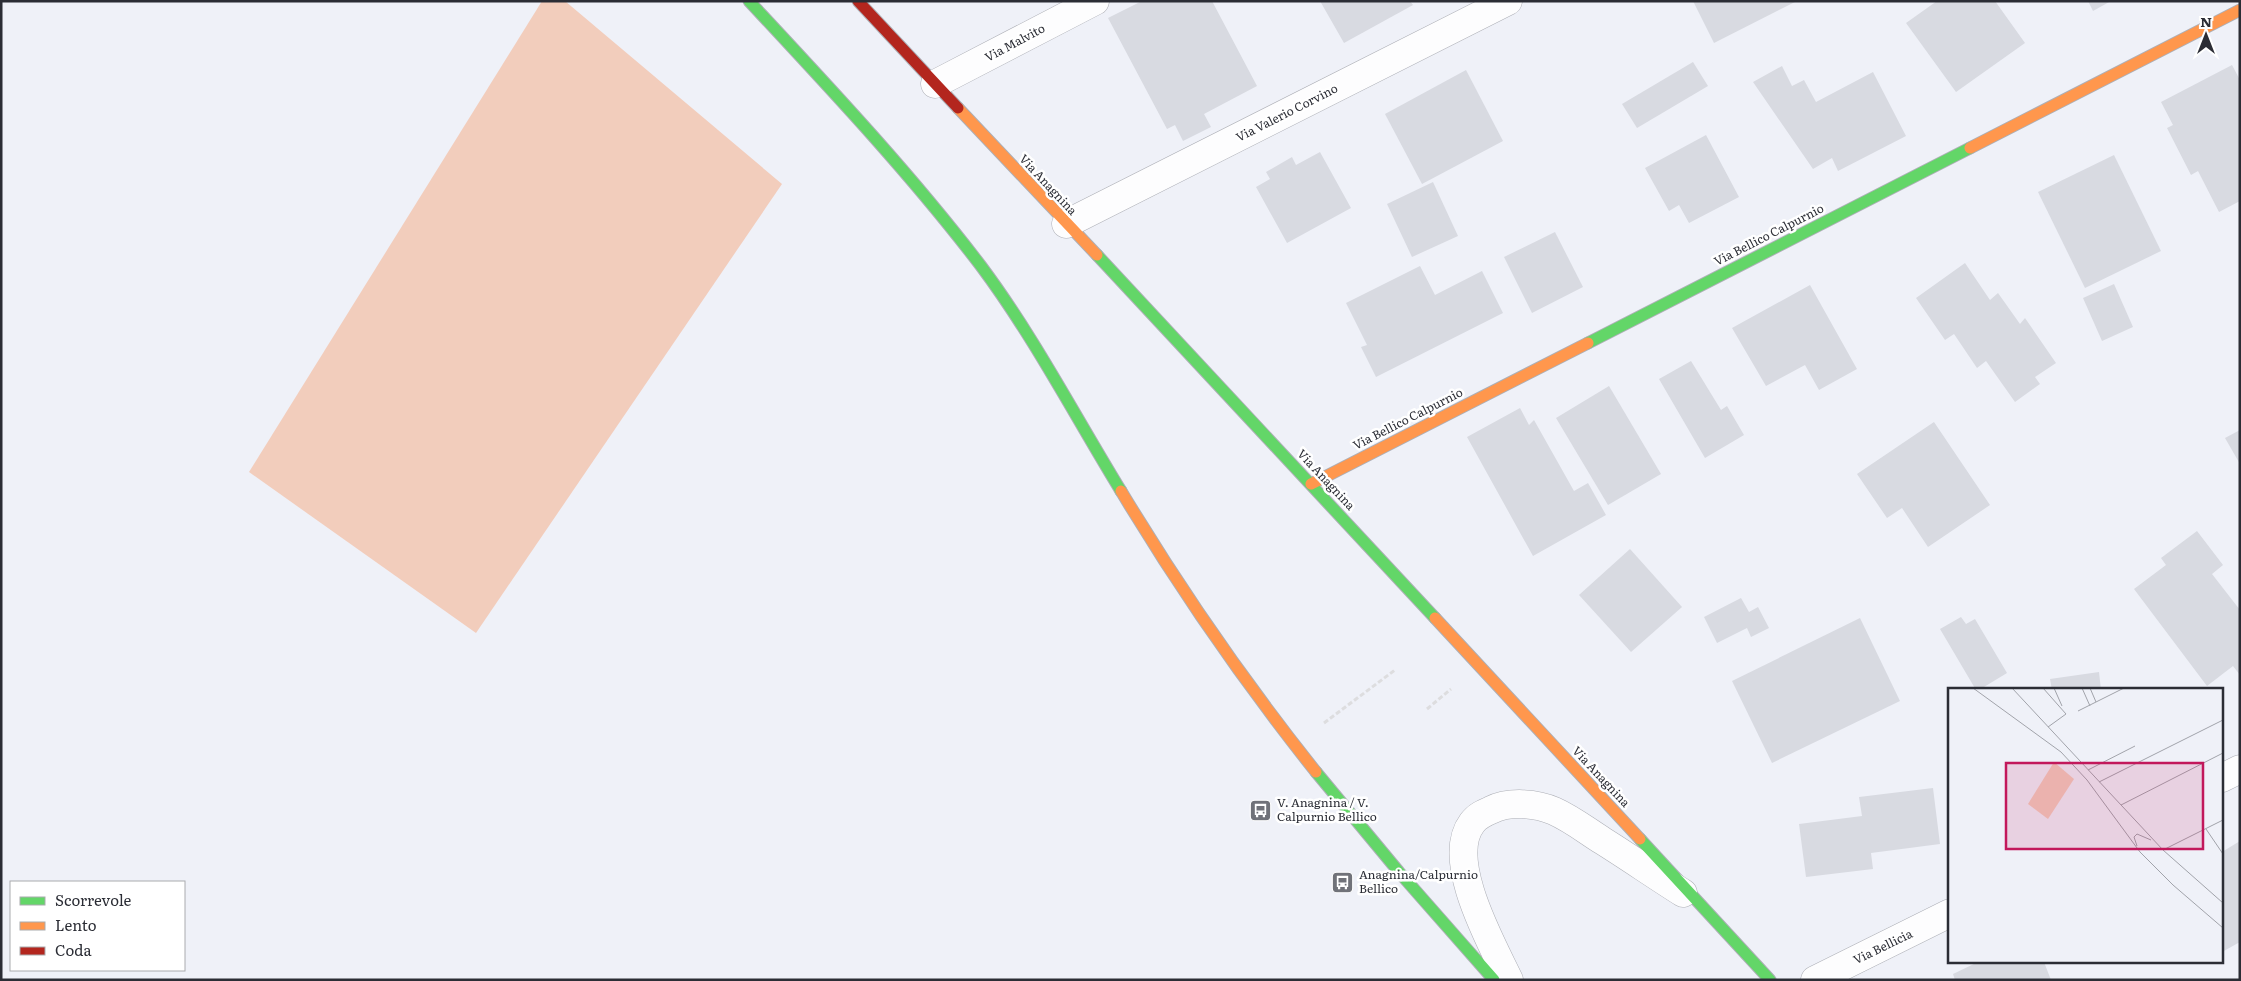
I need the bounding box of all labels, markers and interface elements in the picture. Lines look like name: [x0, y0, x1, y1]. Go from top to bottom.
north arrow: [2181, 10, 2231, 60]
text: N: [2200, 11, 2212, 31]
street label: Via Malvito: [981, 19, 1048, 66]
street label: Via Valerio Corvino: [1232, 79, 1341, 146]
street label: Via Anagnina: [1016, 150, 1082, 219]
street label: Via Bellico Calpurnio: [1710, 199, 1827, 270]
street label: Via Bellico Calpurnio: [1349, 383, 1466, 454]
street label: Via Anagnina: [1294, 445, 1360, 514]
inset map: [1948, 688, 2224, 964]
street label: Via Anagnina: [1569, 742, 1635, 811]
place label: V. Anagnina / V. Calpurnio Bellico: [1277, 793, 1377, 825]
bus stop icon: V. Anagnina / V. Calpurnio Bellico: [1249, 798, 1273, 822]
place label: Anagnina/Calpurnio Bellico: [1359, 865, 1478, 897]
bus stop icon: Anagnina/Calpurnio Bellico: [1331, 870, 1355, 894]
legend: [10, 881, 185, 971]
text: Scorrevole: [55, 888, 132, 911]
text: Lento: [55, 913, 97, 936]
street label: Via Bellicia: [1850, 924, 1916, 968]
text: Coda: [55, 938, 92, 961]

